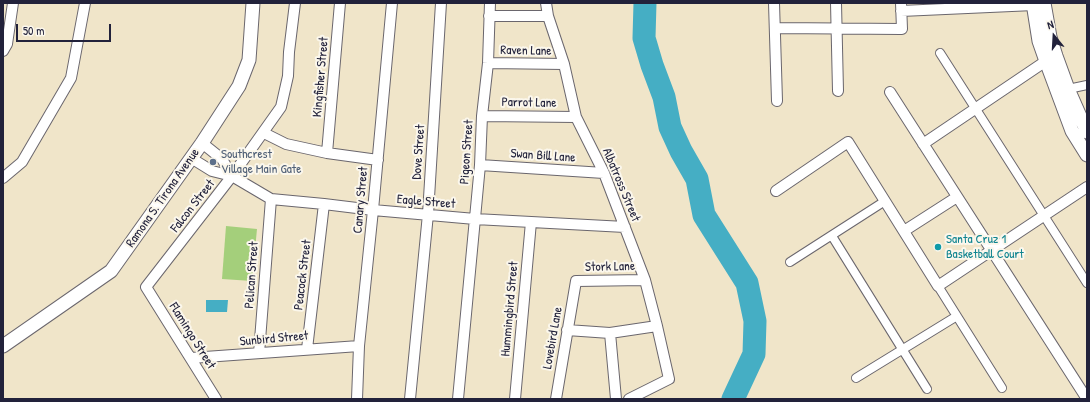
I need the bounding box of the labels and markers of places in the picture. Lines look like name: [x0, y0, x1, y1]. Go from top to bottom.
place label: Southcrest Village Main Gate: [221, 147, 301, 178]
marker: Southcrest Village Main Gate: [208, 157, 218, 167]
place label: Santa Cruz 1 Basketball Court: [946, 232, 1024, 263]
marker: Santa Cruz 1 Basketball Court: [933, 242, 943, 252]

